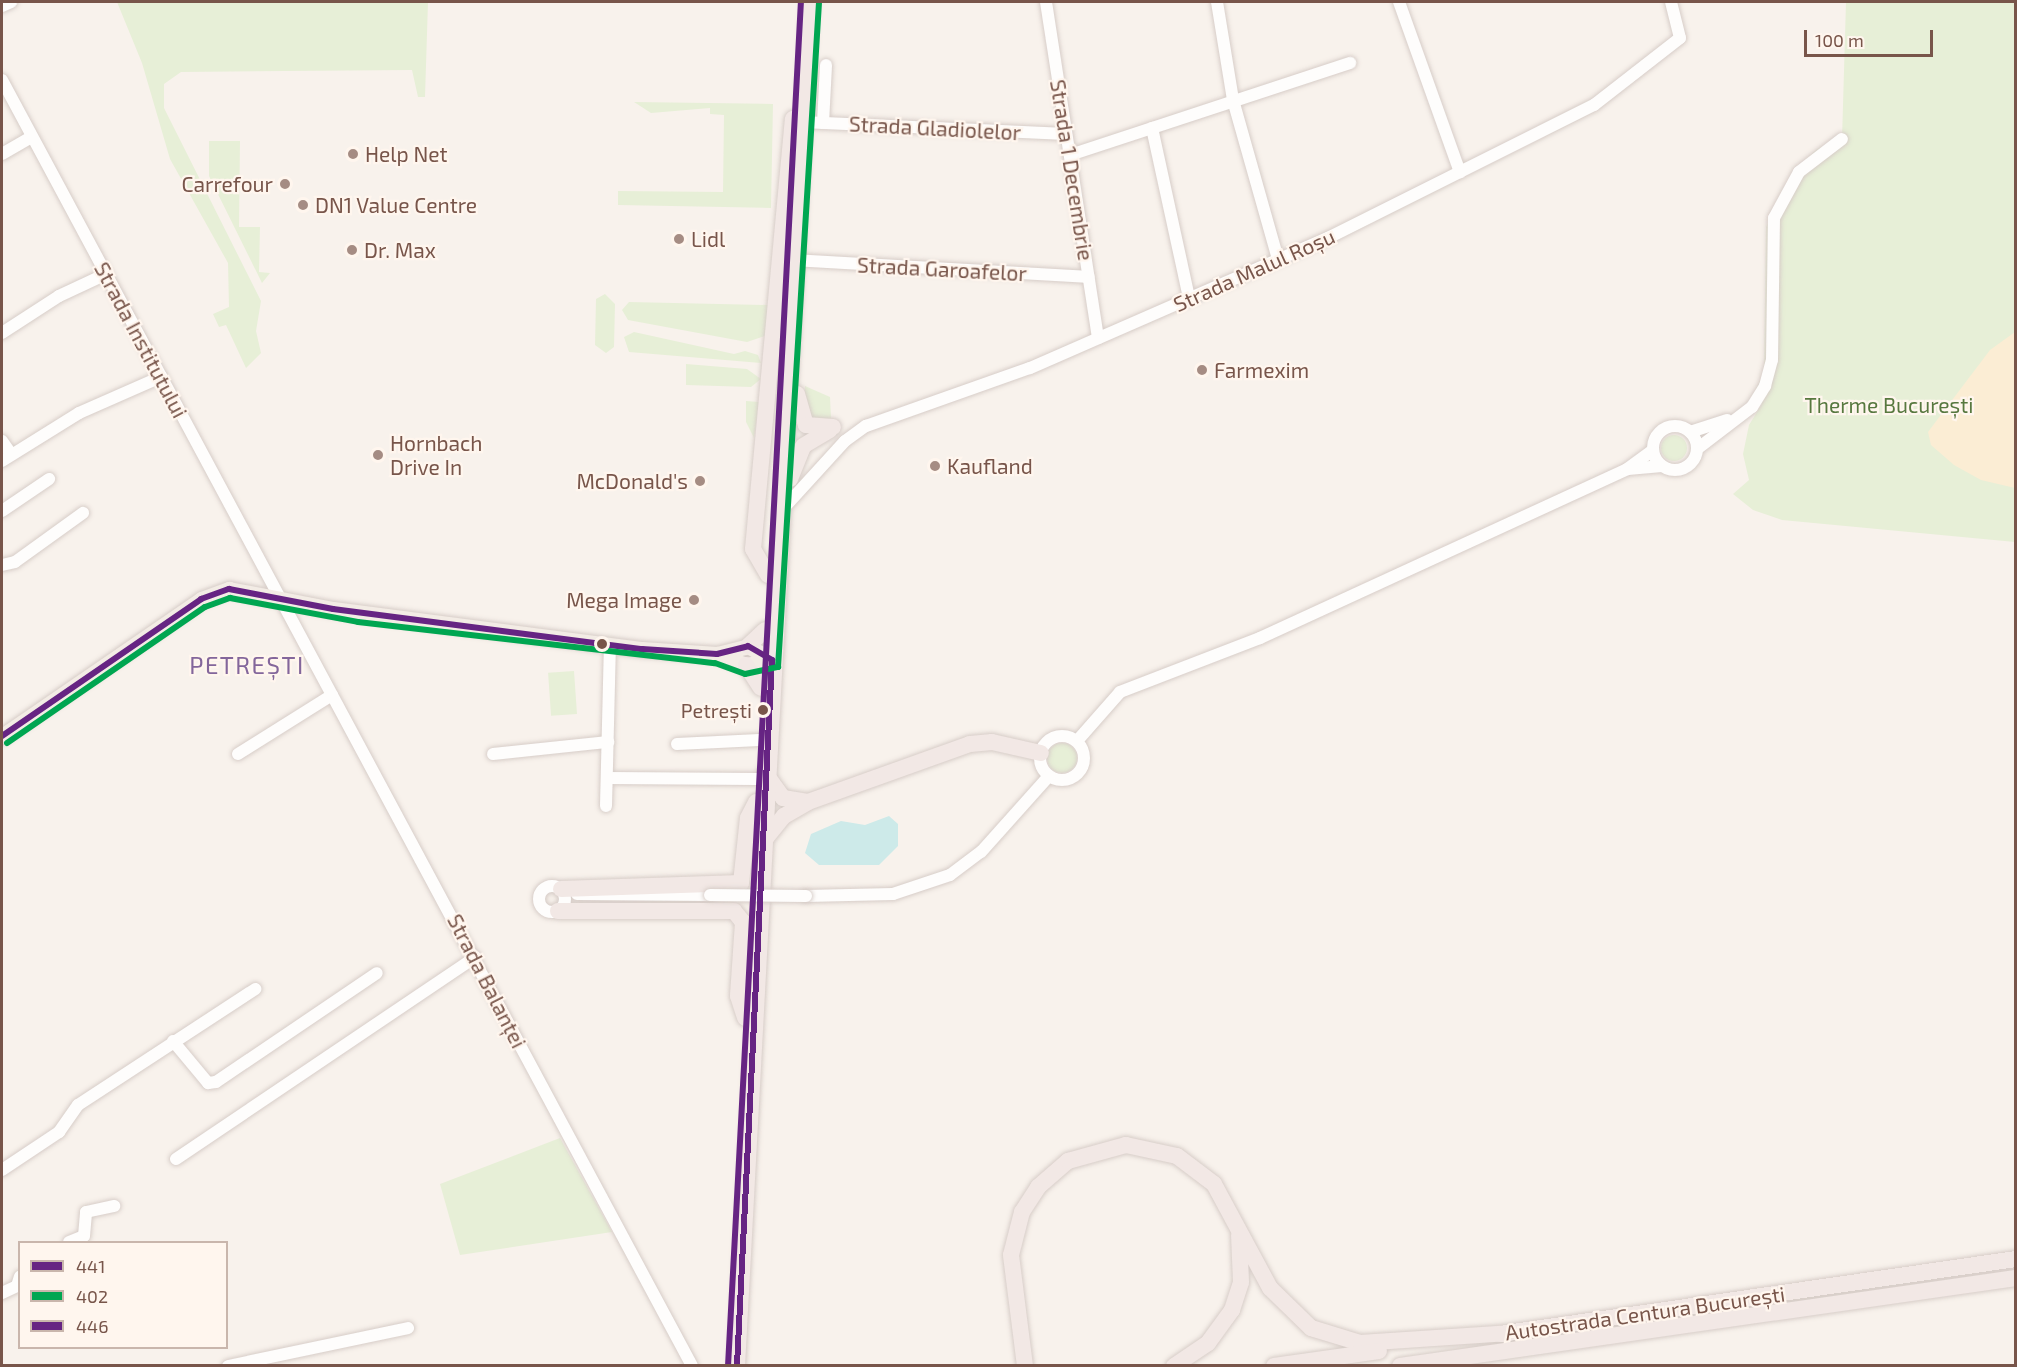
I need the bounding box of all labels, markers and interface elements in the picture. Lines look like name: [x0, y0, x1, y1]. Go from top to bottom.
scale bar: [1807, 18, 1936, 56]
text: 100 m: [1815, 29, 1864, 51]
street label: Strada 1 Decembrie: [1045, 78, 1099, 262]
street label: Strada Gladiolelor: [848, 111, 1022, 145]
place label: Help Net: [365, 141, 447, 167]
marker: Help Net: [346, 147, 360, 161]
place label: Carrefour: [182, 171, 273, 197]
marker: Carrefour: [278, 177, 292, 191]
place label: DN1 Value Centre: [315, 192, 478, 218]
marker: DN1 Value Centre: [296, 198, 310, 212]
street label: Strada Malul Roșu: [1169, 223, 1339, 317]
place label: Lidl: [691, 226, 725, 252]
marker: Lidl: [672, 232, 686, 246]
place label: Dr. Max: [364, 237, 436, 263]
marker: Dr. Max: [345, 243, 359, 257]
street label: Strada Garoafelor: [857, 252, 1027, 286]
street label: Strada Institutului: [89, 258, 193, 422]
place label: Farmexim: [1214, 357, 1309, 383]
marker: Farmexim: [1195, 363, 1209, 377]
park label: Therme București: [1805, 392, 1973, 418]
place label: Hornbach Drive In: [390, 430, 483, 480]
marker: Hornbach Drive In: [371, 448, 385, 462]
place label: Kaufland: [947, 453, 1033, 479]
marker: Kaufland: [928, 459, 942, 473]
place label: McDonald's: [576, 468, 688, 494]
marker: McDonald's: [693, 474, 707, 488]
place label: Mega Image: [566, 587, 682, 613]
marker: Mega Image: [687, 593, 701, 607]
unlabelled marker: [596, 638, 608, 650]
district label: PETREȘTI: [189, 651, 305, 679]
place label: Petrești: [681, 698, 752, 722]
marker: Petrești: [757, 704, 769, 716]
street label: Strada Balanței: [442, 910, 532, 1052]
legend: [18, 1241, 228, 1349]
text: 441: [76, 1255, 105, 1277]
street label: Autostrada Centura București: [1503, 1281, 1787, 1345]
text: 402: [76, 1285, 108, 1307]
text: 446: [76, 1315, 108, 1337]

